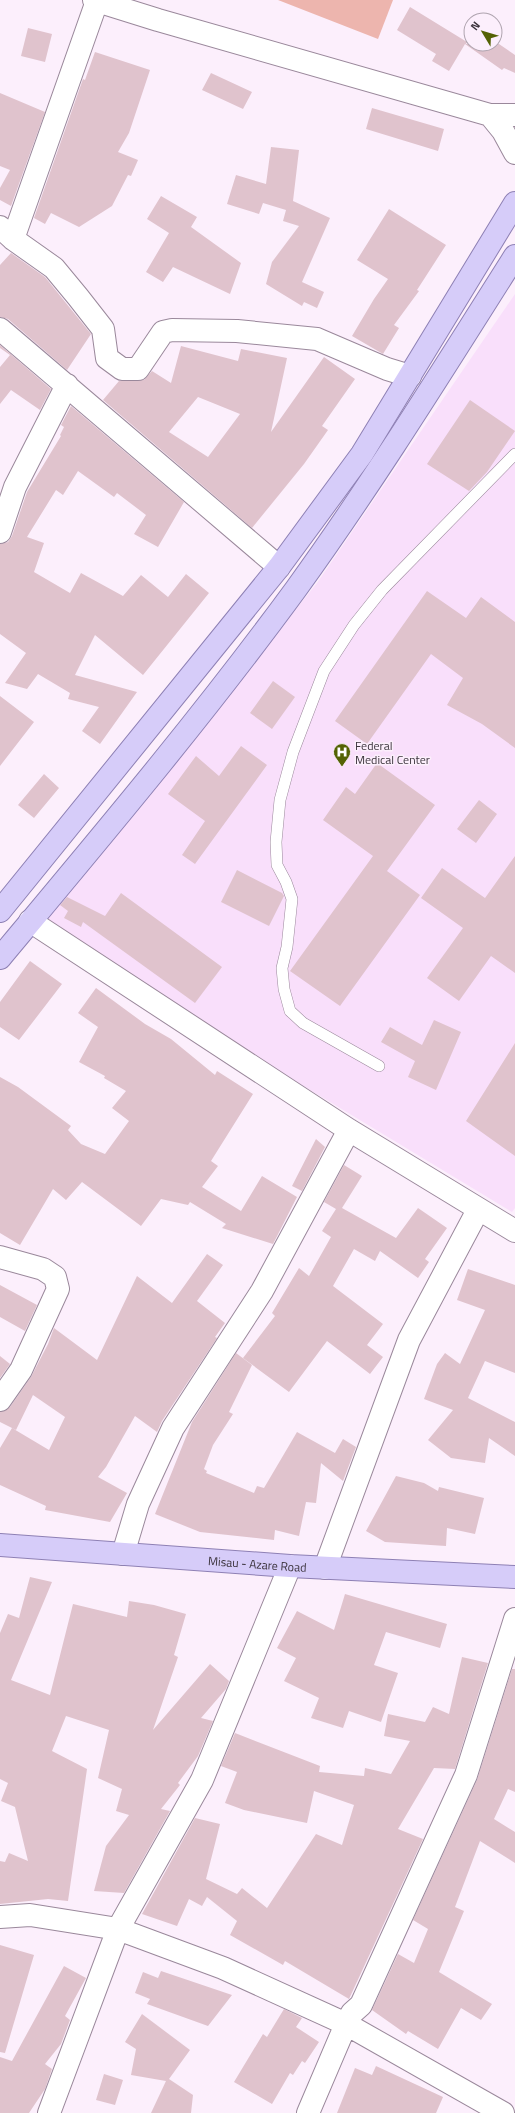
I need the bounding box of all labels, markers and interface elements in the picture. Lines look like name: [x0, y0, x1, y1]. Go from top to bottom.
north arrow: [463, 12, 503, 52]
text: N: [466, 18, 484, 34]
place label: Federal Medical Center: [355, 736, 430, 769]
hospital icon: Federal Medical Center: [332, 742, 352, 767]
street label: Misau - Azare Road: [207, 1551, 307, 1576]

